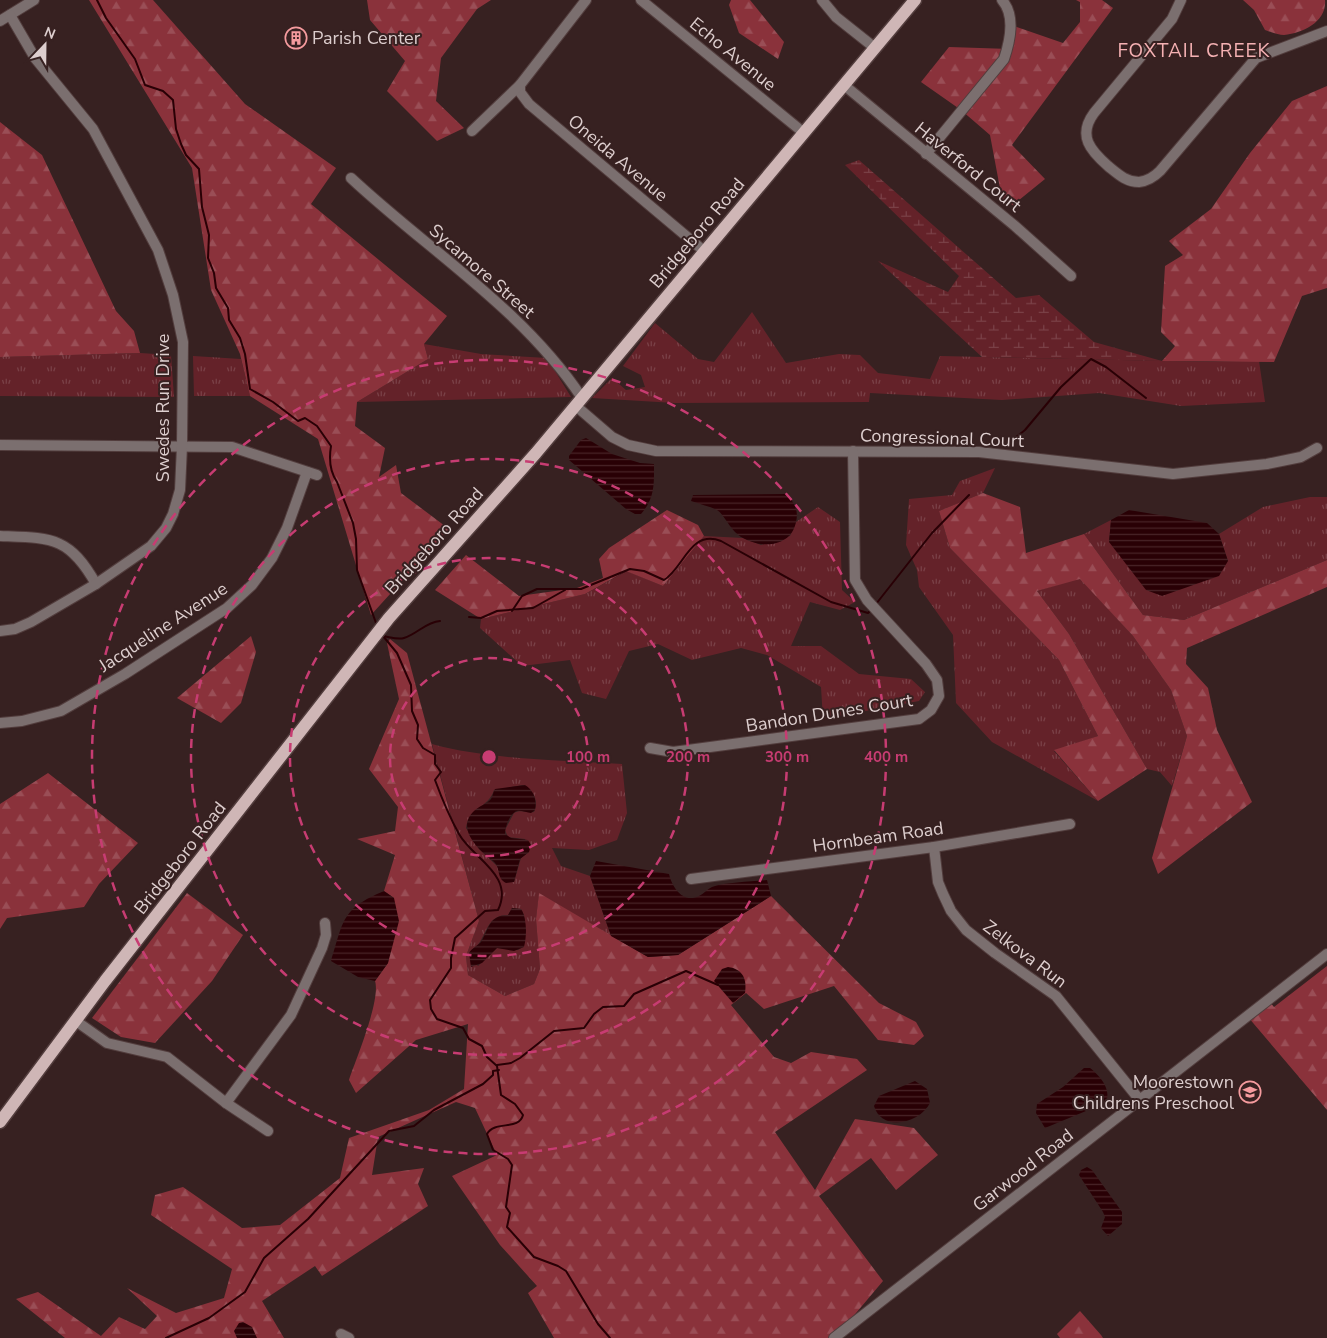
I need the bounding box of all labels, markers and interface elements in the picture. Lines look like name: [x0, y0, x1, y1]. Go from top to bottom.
street label: Echo Avenue: [685, 12, 781, 96]
north arrow: [20, 20, 70, 70]
text: N: [41, 23, 58, 44]
building icon: Parish Center: [284, 26, 308, 50]
place label: Parish Center: [312, 26, 421, 50]
district label: FOXTAIL CREEK: [1118, 38, 1271, 64]
street label: Oneida Avenue: [563, 109, 673, 207]
street label: Haverford Court: [910, 117, 1027, 218]
street label: Bridgeboro Road: [644, 173, 750, 293]
street label: Sycamore Street: [424, 218, 541, 324]
street label: Swedes Run Drive: [151, 334, 175, 482]
street label: Congressional Court: [860, 423, 1025, 453]
street label: Bridgeboro Road: [379, 482, 489, 600]
street label: Jacqueline Avenue: [93, 576, 232, 678]
street label: Bandon Dunes Court: [744, 688, 915, 738]
text: 100 m: [566, 747, 610, 767]
text: 200 m: [666, 747, 710, 767]
text: 300 m: [765, 747, 809, 767]
text: 400 m: [864, 747, 908, 767]
centre of rings: [480, 748, 498, 766]
street label: Bridgeboro Road: [128, 797, 232, 919]
street label: Hornbeam Road: [811, 816, 945, 858]
street label: Zelkova Run: [978, 914, 1072, 994]
place label: Moorestown Childrens Preschool: [1073, 1070, 1235, 1115]
school or university icon: Moorestown Childrens Preschool: [1238, 1080, 1262, 1104]
street label: Garwood Road: [968, 1123, 1078, 1217]

